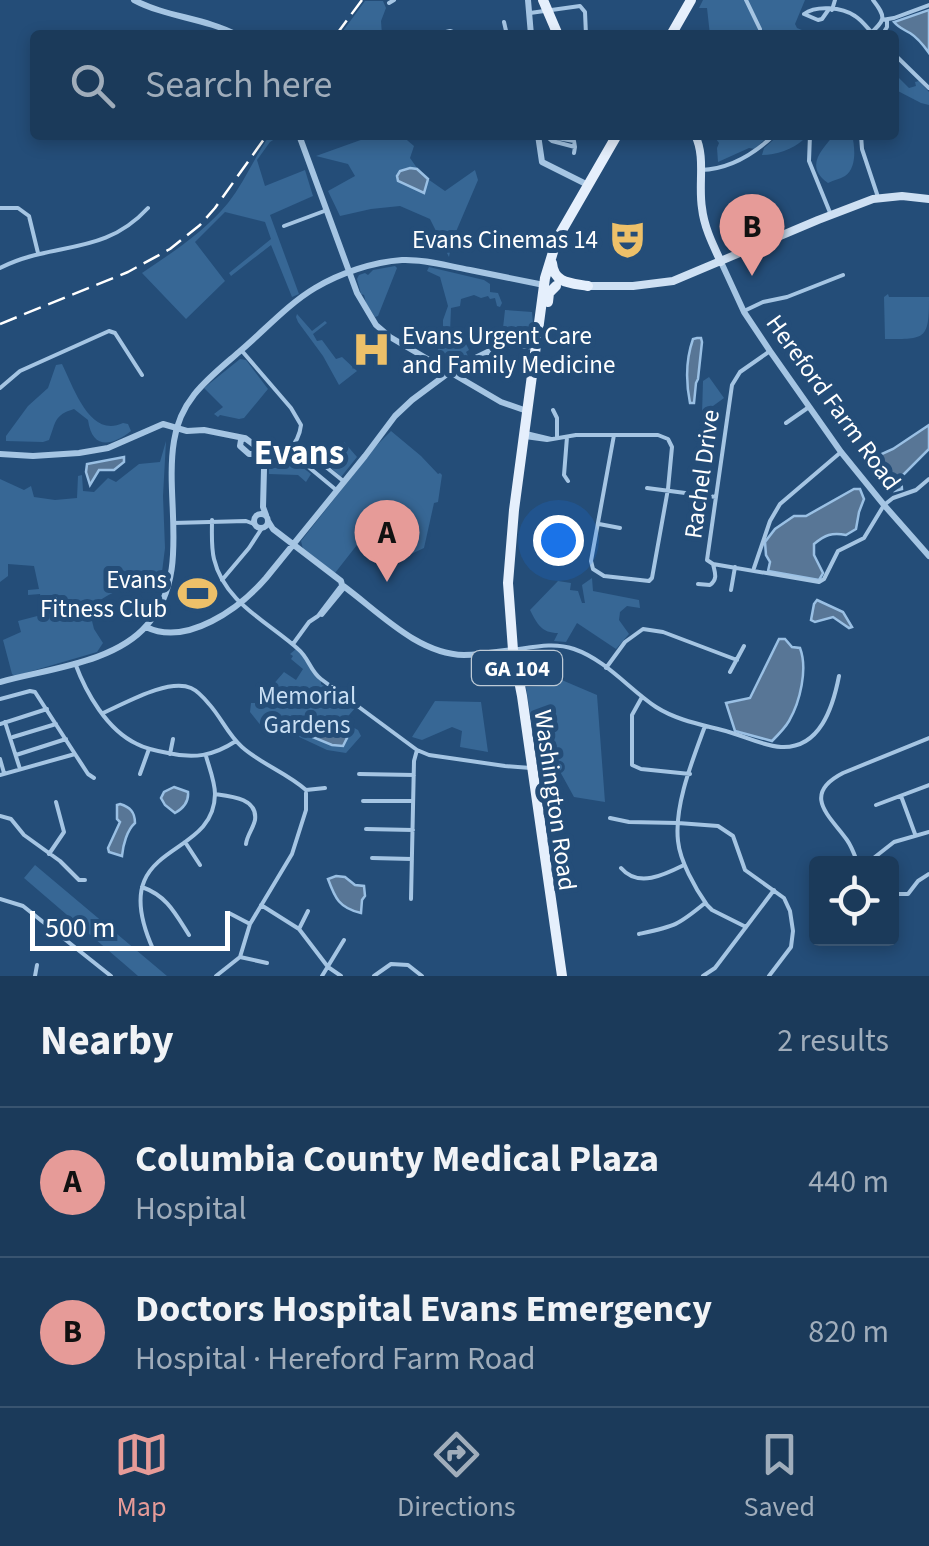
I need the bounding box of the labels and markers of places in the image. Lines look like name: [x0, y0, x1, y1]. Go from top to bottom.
pin: B: [720, 194, 784, 276]
theatre icon: Evans Cinemas 14: [607, 218, 649, 260]
place label: Evans Cinemas 14: [412, 222, 598, 258]
place label: Evans Urgent Care and Family Medicine: [402, 318, 615, 383]
hospital icon: Evans Urgent Care and Family Medicine: [351, 328, 393, 370]
pin: A: [354, 500, 420, 582]
place label: Evans Fitness Club: [40, 562, 167, 627]
sports icon: Evans Fitness Club: [176, 572, 218, 614]

